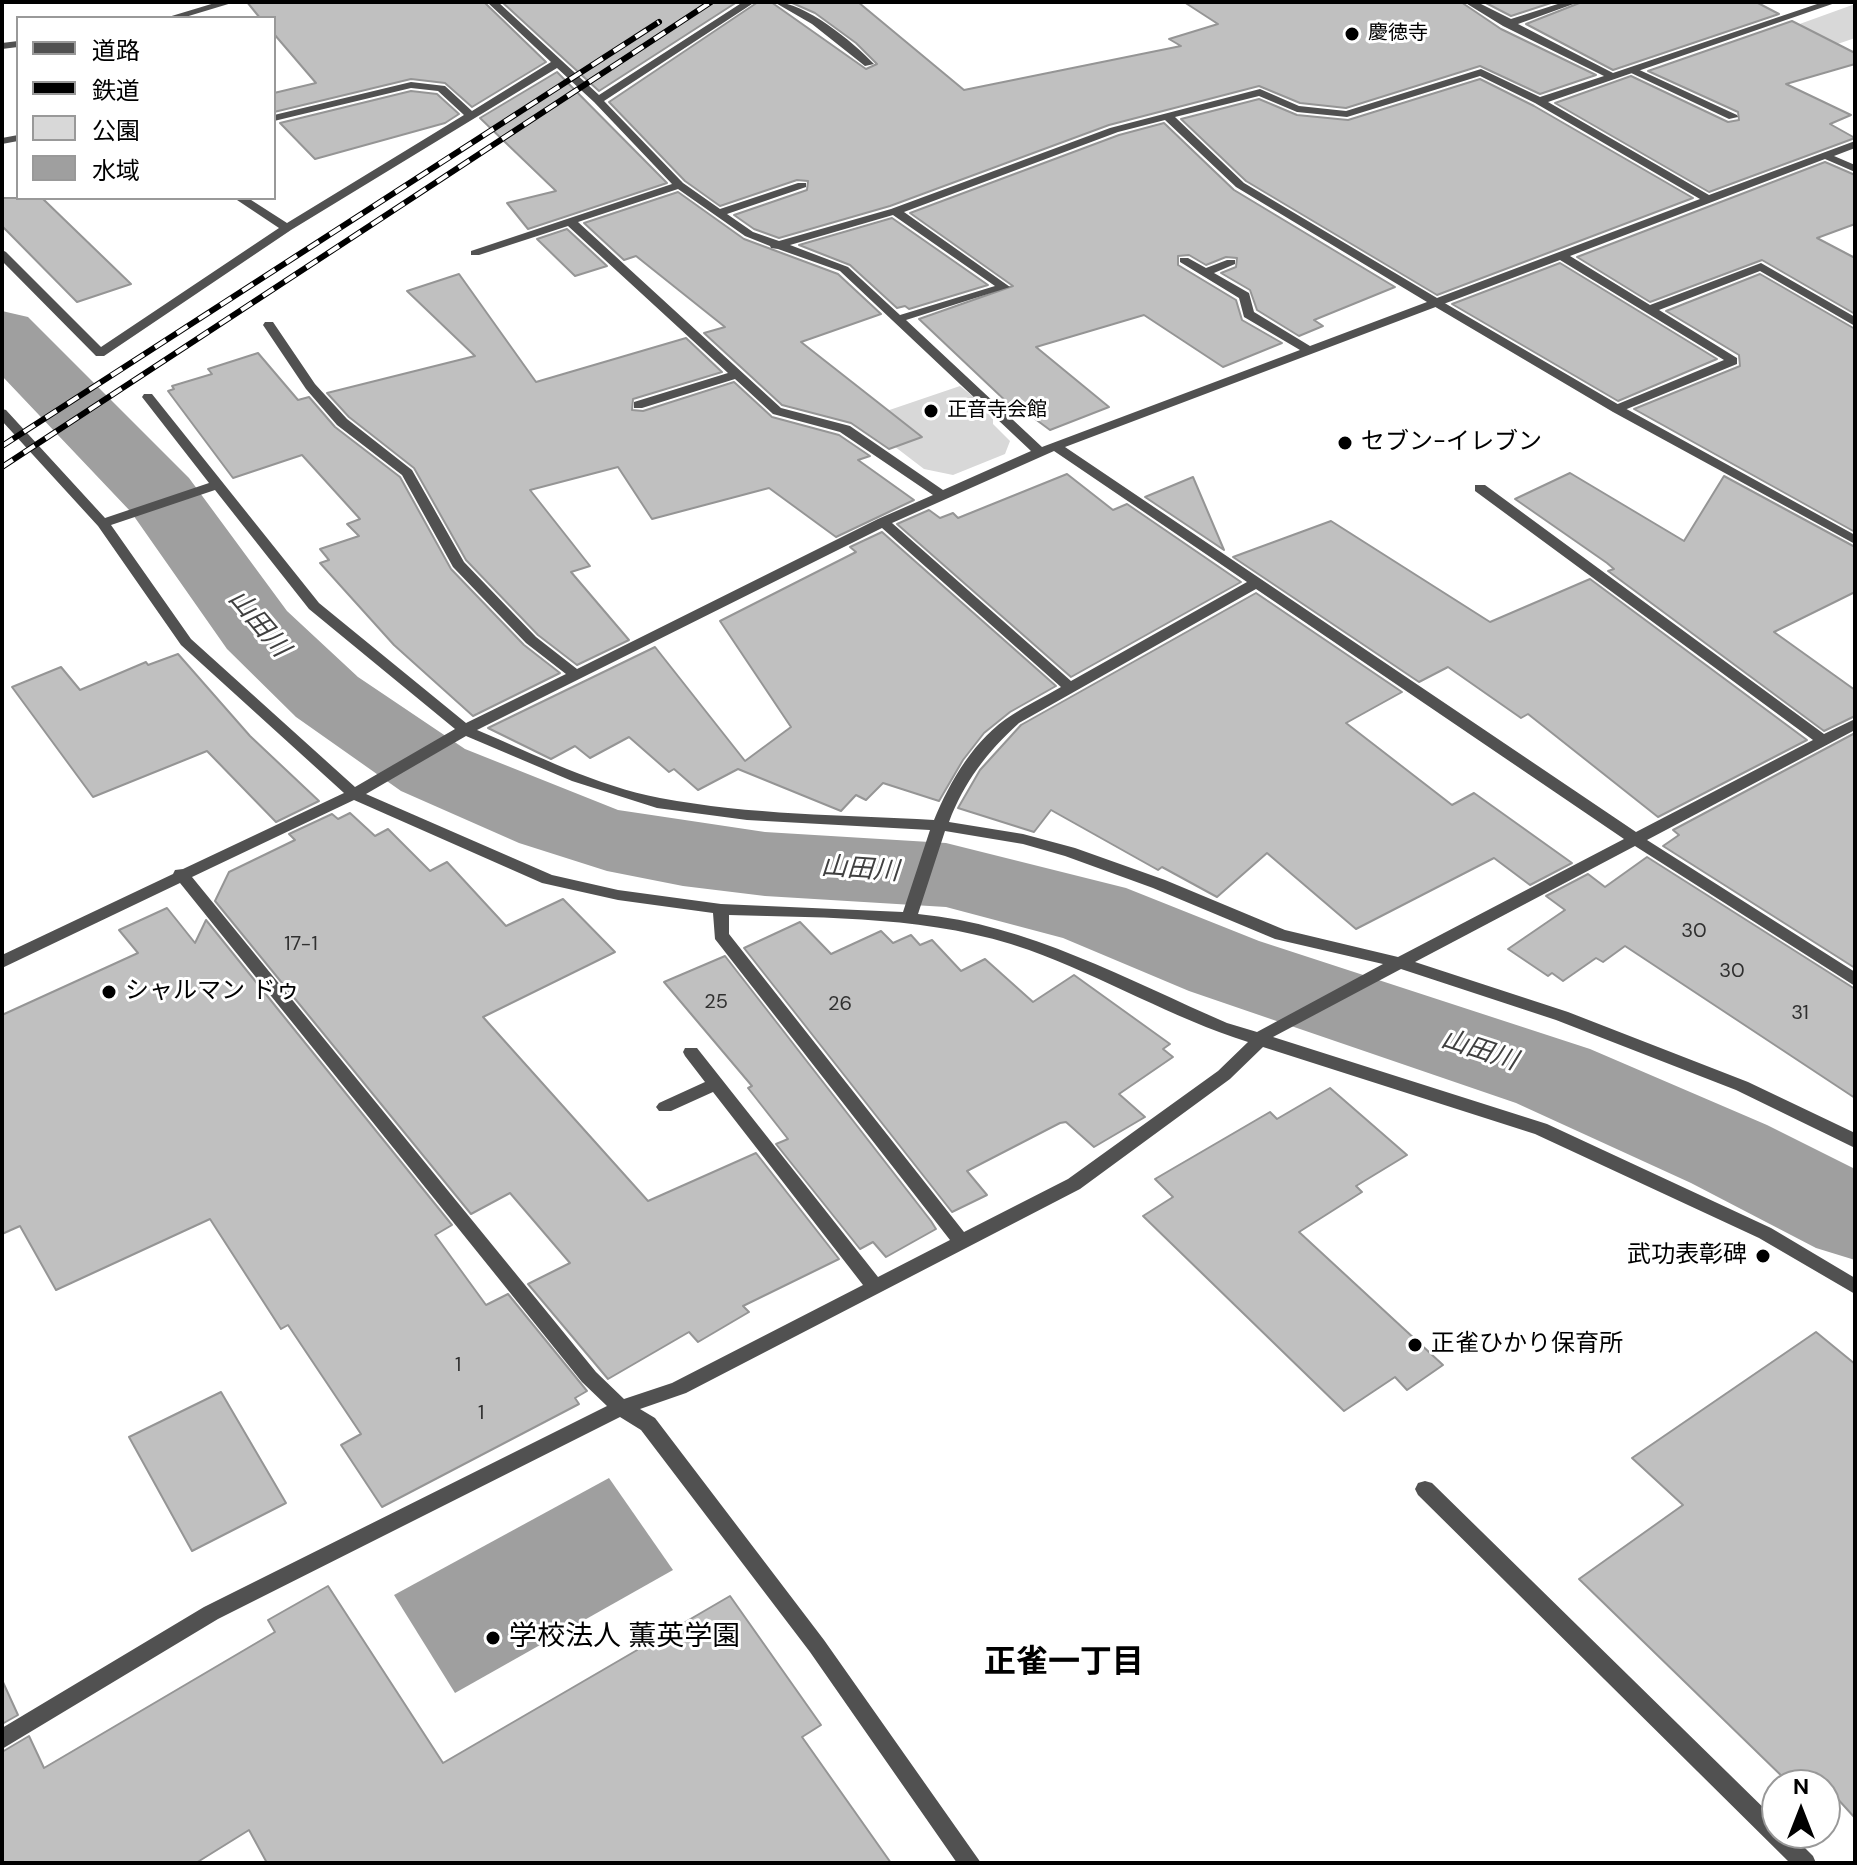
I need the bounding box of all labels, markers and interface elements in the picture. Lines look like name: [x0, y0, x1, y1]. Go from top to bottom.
legend: [16, 16, 276, 200]
place label: 慶徳寺: [1368, 22, 1428, 46]
marker: 慶徳寺: [1343, 25, 1361, 43]
text: 道路: [92, 35, 140, 66]
text: 鉄道: [92, 75, 140, 106]
text: 公園: [92, 115, 140, 146]
text: 水域: [92, 155, 140, 186]
place label: 正音寺会館: [947, 399, 1047, 423]
marker: 正音寺会館: [922, 402, 940, 420]
place label: セブン-イレブン: [1361, 429, 1542, 457]
marker: セブン-イレブン: [1336, 434, 1354, 452]
water label: 山田川: [221, 584, 295, 664]
water label: 山田川: [820, 852, 900, 888]
house number: 30: [1681, 920, 1707, 944]
house number: 17-1: [284, 933, 318, 957]
house number: 30: [1719, 960, 1745, 984]
place label: シャルマン ドゥ: [125, 978, 299, 1006]
marker: シャルマン ドゥ: [100, 983, 118, 1001]
house number: 25: [704, 991, 728, 1015]
house number: 26: [828, 993, 852, 1017]
house number: 31: [1791, 1002, 1809, 1026]
water label: 山田川: [1437, 1024, 1521, 1078]
place label: 武功表彰碑: [1627, 1242, 1747, 1270]
marker: 武功表彰碑: [1754, 1247, 1772, 1265]
place label: 正雀ひかり保育所: [1431, 1331, 1623, 1359]
marker: 正雀ひかり保育所: [1406, 1336, 1424, 1354]
house number: 1: [455, 1354, 461, 1378]
house number: 1: [478, 1402, 484, 1426]
place label: 学校法人 薫英学園: [509, 1621, 740, 1655]
marker: 学校法人 薫英学園: [484, 1629, 502, 1647]
district label: 正雀一丁目: [984, 1645, 1144, 1683]
north arrow: [1761, 1769, 1841, 1849]
text: N: [1793, 1772, 1809, 1801]

